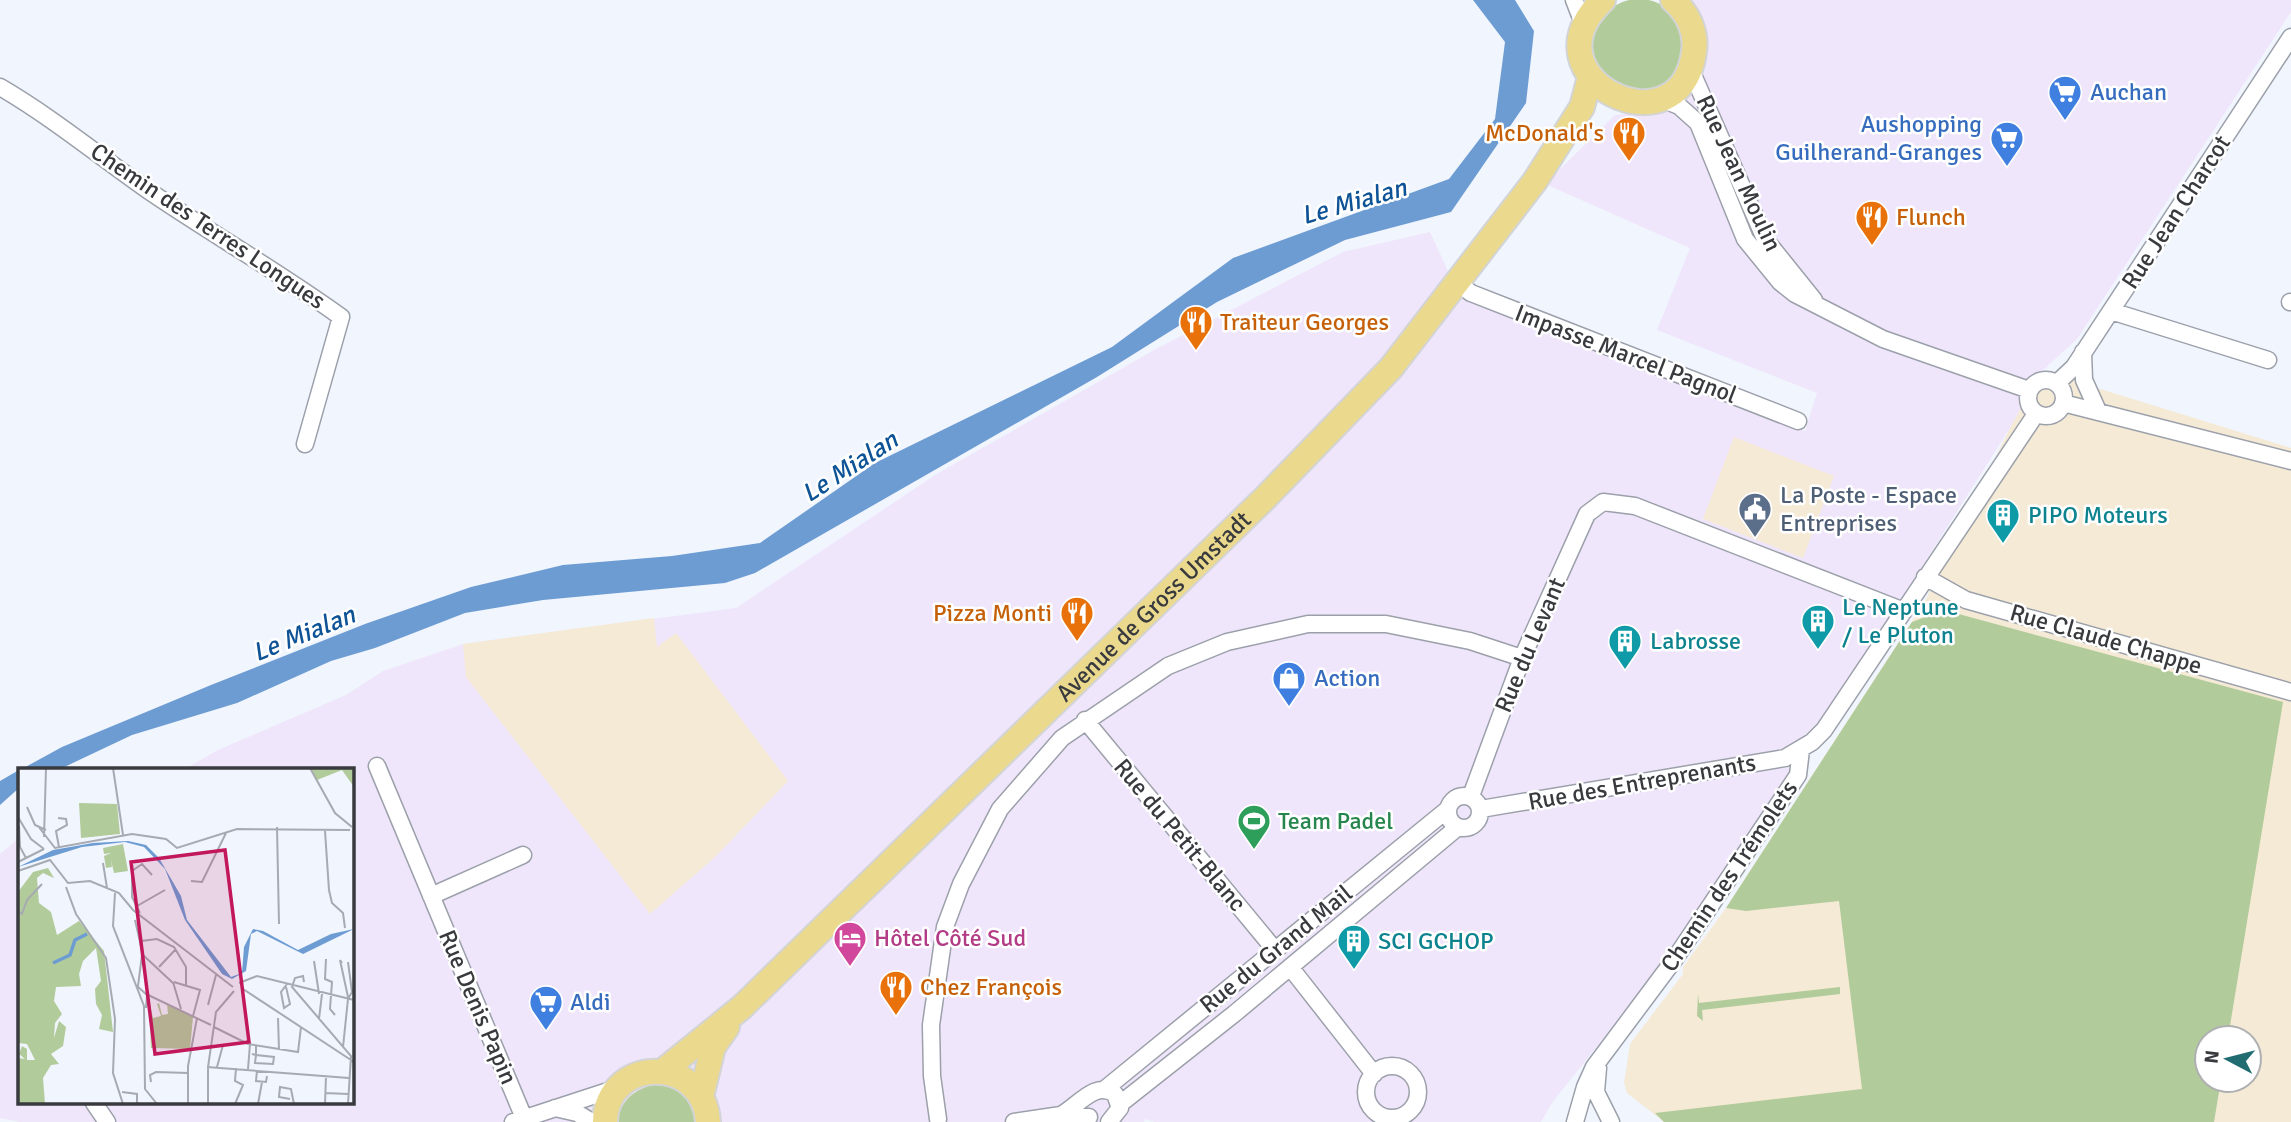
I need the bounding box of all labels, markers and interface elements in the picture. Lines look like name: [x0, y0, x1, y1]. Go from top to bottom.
supermarket icon: Auchan: [2046, 73, 2084, 122]
place label: Auchan: [2090, 77, 2167, 107]
street label: Rue Jean Moulin: [1690, 90, 1788, 256]
place label: Aushopping Guilherand-Granges: [1775, 109, 1982, 167]
restaurant icon: McDonald's: [1610, 114, 1648, 163]
place label: McDonald's: [1485, 118, 1604, 148]
supermarket icon: Aushopping Guilherand-Granges: [1988, 119, 2026, 168]
street label: Rue Jean Charcot: [2115, 129, 2237, 295]
street label: Chemin des Terres Longues: [85, 136, 331, 316]
water label: Le Mialan: [1298, 172, 1411, 232]
restaurant icon: Flunch: [1853, 198, 1891, 247]
place label: Flunch: [1896, 202, 1966, 232]
street label: Impasse Marcel Pagnol: [1511, 298, 1741, 410]
restaurant icon: Traiteur Georges: [1177, 303, 1215, 352]
place label: Traiteur Georges: [1220, 307, 1389, 337]
water label: Le Mialan: [796, 424, 905, 510]
place label: La Poste - Espace Entreprises: [1780, 480, 1957, 538]
public building icon: La Poste - Espace Entreprises: [1736, 490, 1774, 539]
building icon: PIPO Moteurs: [1984, 496, 2022, 545]
place label: PIPO Moteurs: [2028, 500, 2168, 530]
street label: Avenue de Gross Umstadt: [1050, 505, 1257, 708]
street label: Rue du Levant: [1488, 573, 1572, 717]
place label: Le Neptune / Le Pluton: [1842, 592, 1959, 650]
restaurant icon: Pizza Monti: [1058, 594, 1096, 643]
street label: Rue Claude Chappe: [2007, 597, 2205, 681]
place label: Pizza Monti: [933, 598, 1052, 628]
water label: Le Mialan: [248, 599, 361, 669]
building icon: Le Neptune / Le Pluton: [1799, 602, 1837, 651]
building icon: Labrosse: [1606, 622, 1644, 671]
place label: Labrosse: [1650, 626, 1741, 656]
shop icon: Action: [1270, 659, 1308, 708]
place label: Action: [1314, 663, 1380, 693]
street label: Rue des Entreprenants: [1526, 747, 1758, 817]
street label: Rue du Petit-Blanc: [1107, 752, 1253, 918]
inset map: [18, 768, 354, 1104]
street label: Chemin des Trémolets: [1654, 775, 1804, 977]
sports icon: Team Padel: [1235, 802, 1273, 851]
place label: Team Padel: [1278, 806, 1393, 836]
street label: Rue du Grand Mail: [1194, 878, 1358, 1020]
hotel icon: Hôtel Côté Sud: [831, 919, 869, 968]
building icon: SCI GCHOP: [1335, 922, 1373, 971]
place label: Hôtel Côté Sud: [874, 923, 1026, 953]
street label: Rue Denis Papin: [432, 925, 524, 1089]
place label: SCI GCHOP: [1378, 926, 1494, 956]
restaurant icon: Chez François: [877, 968, 915, 1017]
place label: Chez François: [920, 972, 1062, 1002]
supermarket icon: Aldi: [527, 983, 565, 1032]
place label: Aldi: [570, 987, 610, 1017]
north arrow: [2193, 1024, 2263, 1094]
text: N: [2199, 1049, 2225, 1065]

